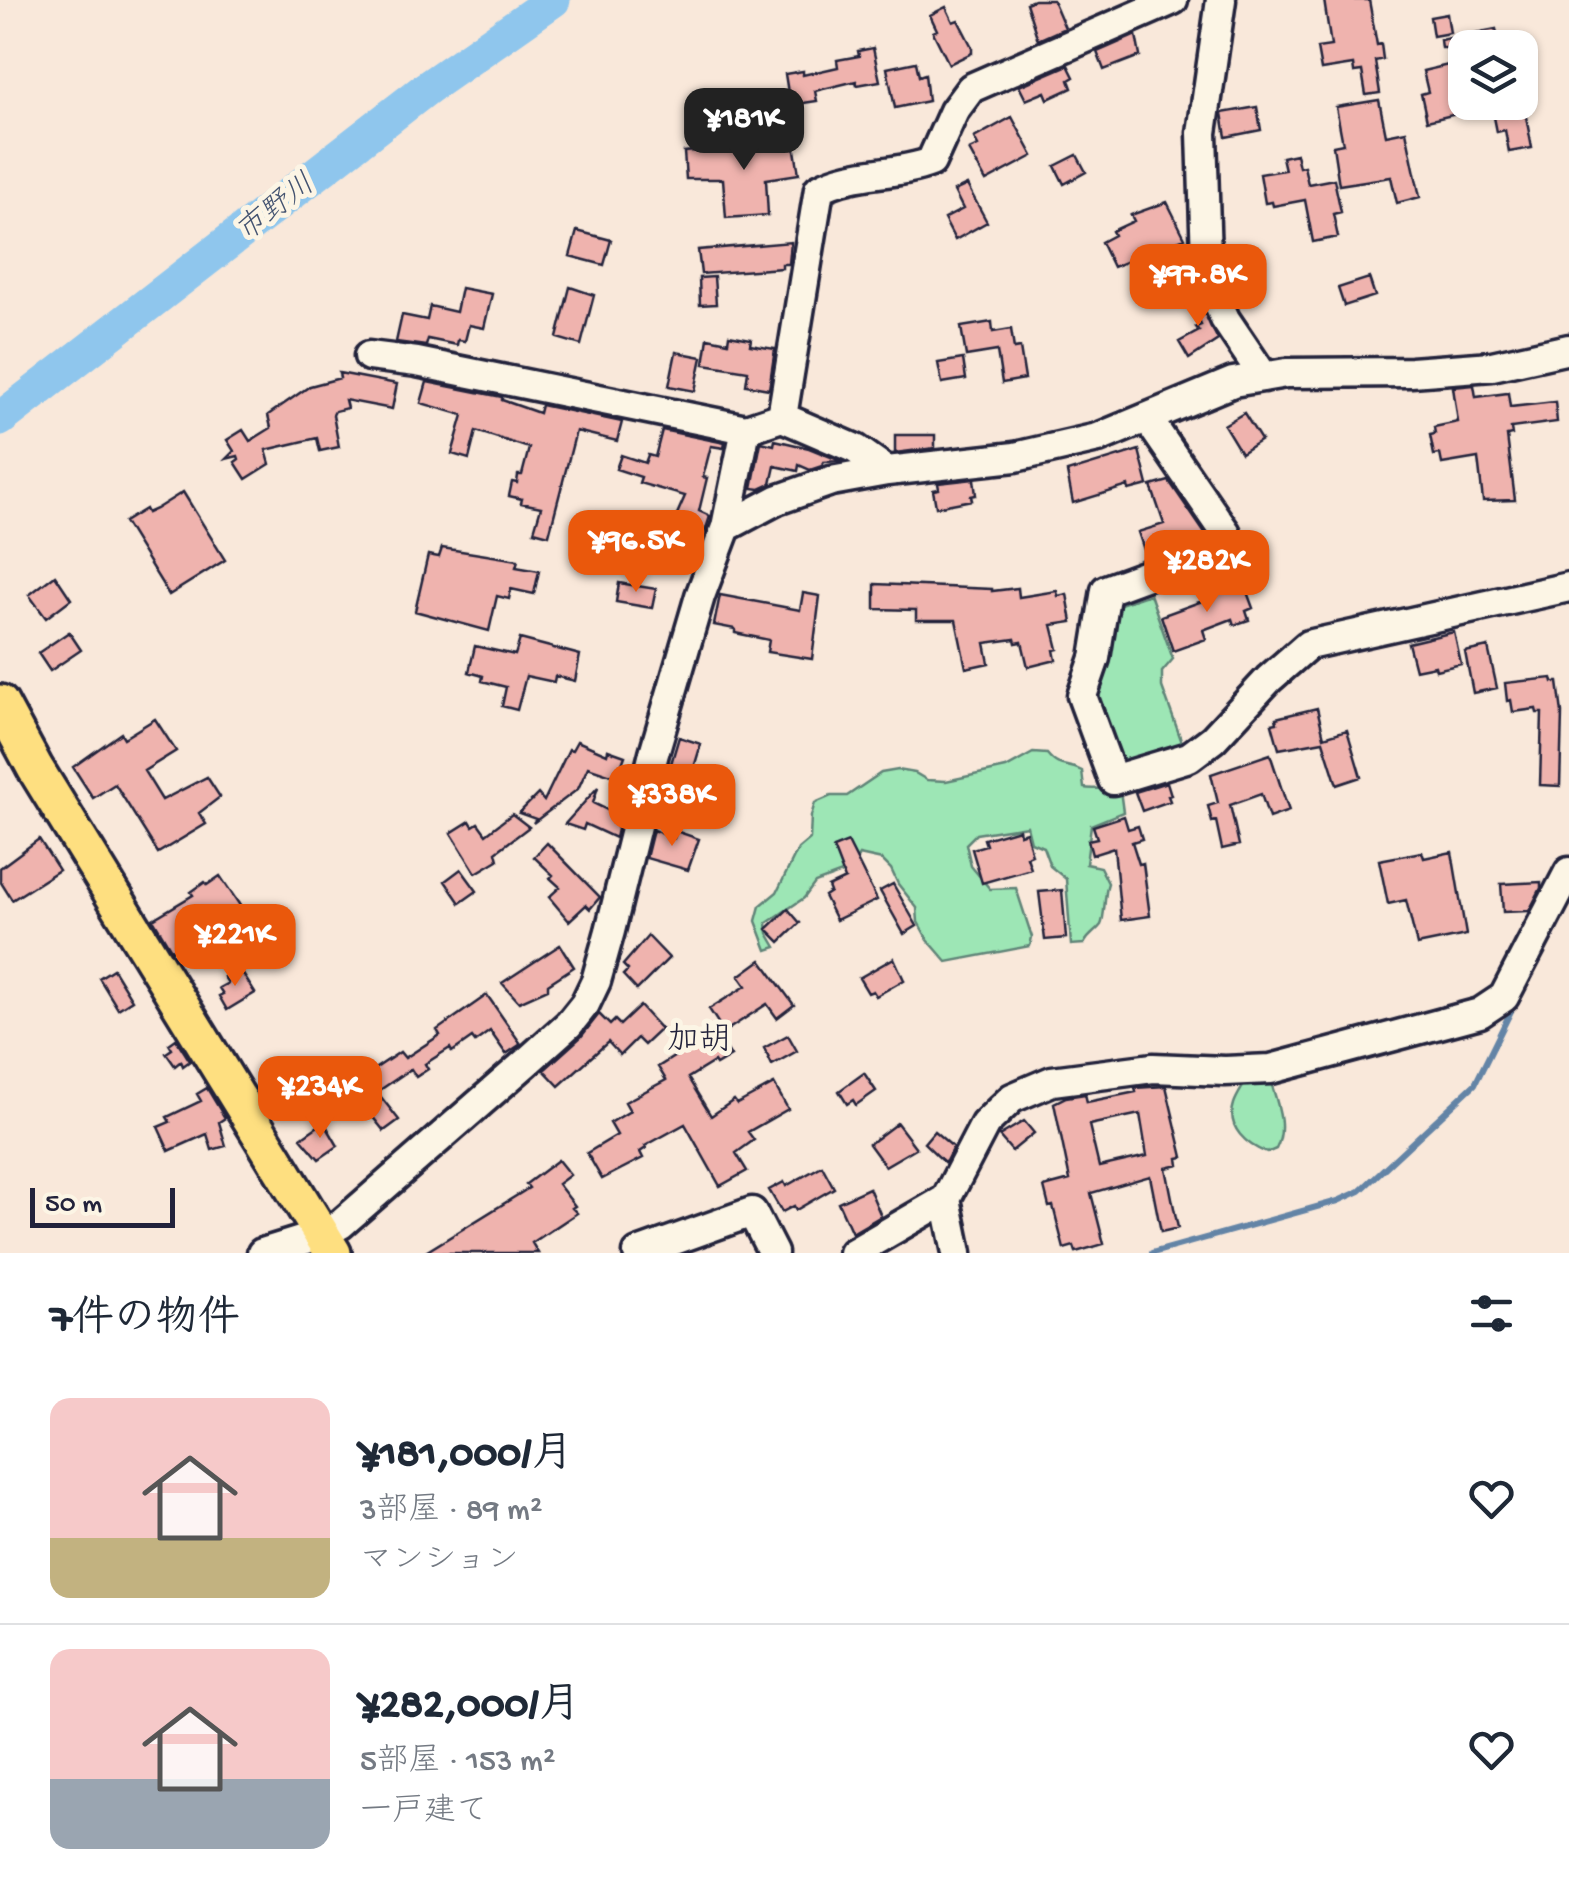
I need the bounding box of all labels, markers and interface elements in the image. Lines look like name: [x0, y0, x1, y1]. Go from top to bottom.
map controls: [1448, 30, 1538, 120]
button: layers: [1448, 30, 1538, 120]
pin: ¥181K: [674, 88, 814, 173]
text: ¥181K: [706, 101, 782, 139]
water label: 市野川: [230, 167, 323, 251]
pin: ¥97.8K: [1117, 244, 1279, 329]
text: ¥97.8K: [1152, 257, 1244, 295]
pin: ¥96.5K: [555, 510, 717, 595]
text: ¥96.5K: [590, 523, 682, 561]
pin: ¥282K: [1137, 530, 1277, 615]
text: ¥282K: [1166, 543, 1248, 581]
pin: ¥338K: [602, 764, 742, 849]
text: ¥338K: [630, 777, 714, 815]
pin: ¥221K: [165, 904, 305, 989]
text: ¥221K: [197, 917, 273, 955]
district label: 加胡: [667, 1022, 731, 1061]
pin: ¥234K: [250, 1056, 390, 1141]
text: ¥234K: [280, 1069, 360, 1107]
scale bar: [30, 1183, 175, 1228]
text: 50 m: [45, 1189, 102, 1222]
icon: filters: [1464, 1286, 1519, 1341]
text: 7件の物件: [50, 1297, 240, 1346]
text: ¥181,000/月: [360, 1432, 573, 1481]
icon: home: [130, 1438, 250, 1558]
icon: heart: [1464, 1471, 1519, 1526]
text: 3部屋 · 89 m²: [360, 1493, 542, 1531]
text: マンション: [360, 1543, 519, 1581]
text: ¥282,000/月: [360, 1683, 581, 1732]
icon: home: [130, 1689, 250, 1809]
icon: heart: [1464, 1722, 1519, 1777]
text: 5部屋 · 153 m²: [360, 1744, 555, 1782]
text: 一戸建て: [360, 1794, 488, 1832]

